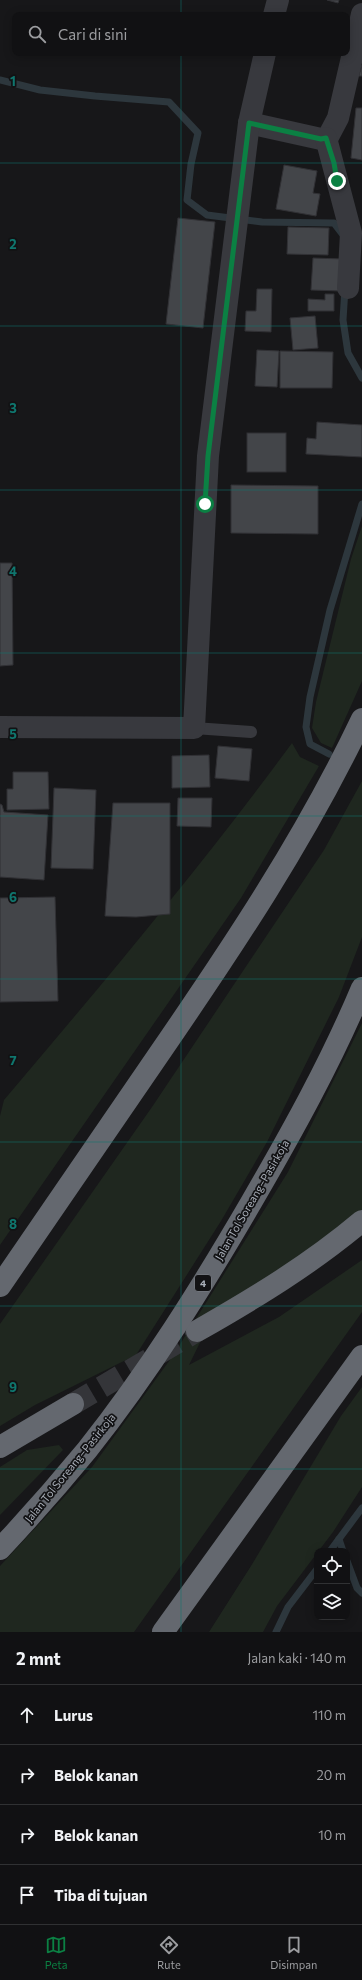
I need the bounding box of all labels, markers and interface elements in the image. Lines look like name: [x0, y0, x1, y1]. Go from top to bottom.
search box: [12, 12, 350, 56]
icon: search: [26, 23, 48, 45]
text: Cari di sini: [58, 25, 127, 43]
text: 1: [10, 73, 16, 89]
route end: [328, 172, 346, 190]
text: 2: [9, 236, 17, 252]
text: 3: [9, 400, 17, 416]
route start: [196, 495, 214, 513]
text: 4: [9, 563, 17, 579]
text: 5: [9, 726, 17, 742]
text: 6: [9, 889, 17, 905]
text: 7: [9, 1052, 17, 1068]
street label: Jalan Tol Soreang–Pasirkoja: [212, 1137, 292, 1263]
text: 8: [9, 1216, 17, 1232]
road number: 4: [195, 1275, 211, 1291]
text: 9: [9, 1379, 17, 1395]
street label: Jalan Tol Soreang–Pasirkoja: [22, 1411, 118, 1525]
map controls: [314, 1548, 350, 1620]
button: locate: [314, 1548, 350, 1584]
button: layers: [314, 1584, 350, 1620]
text: 2 mnt: [16, 1648, 61, 1669]
text: Jalan kaki · 140 m: [247, 1650, 346, 1666]
icon: ahead: [16, 1704, 38, 1726]
text: Lurus: [54, 1706, 93, 1724]
text: 110 m: [313, 1707, 346, 1723]
icon: right: [16, 1764, 38, 1786]
text: Belok kanan: [54, 1766, 138, 1784]
text: 20 m: [317, 1767, 346, 1783]
icon: right: [16, 1824, 38, 1846]
text: Belok kanan: [54, 1826, 138, 1844]
text: 10 m: [318, 1827, 346, 1843]
icon: arrive: [16, 1884, 38, 1906]
text: Tiba di tujuan: [54, 1886, 148, 1904]
tab: Peta: [45, 1934, 67, 1971]
tab: Rute: [157, 1934, 181, 1971]
tab: Disimpan: [270, 1934, 317, 1971]

